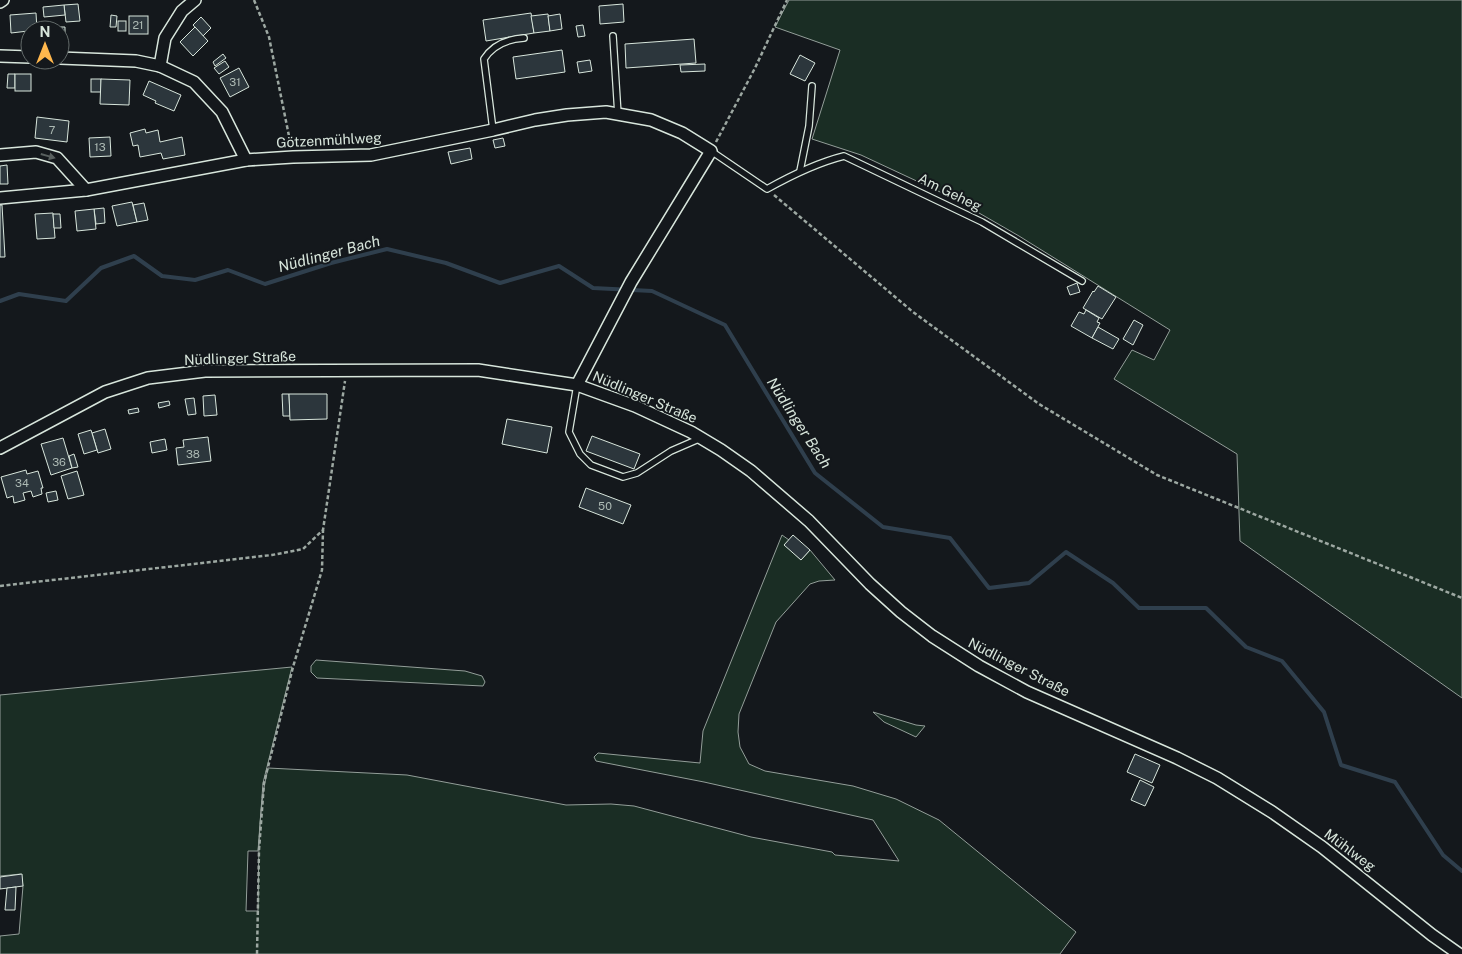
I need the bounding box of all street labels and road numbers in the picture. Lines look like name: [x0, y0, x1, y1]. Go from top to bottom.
street label: Götzenmühlweg: [276, 129, 382, 151]
street label: Am Geheg: [916, 170, 984, 214]
street label: Nüdlinger Straße: [184, 348, 296, 368]
street label: Nüdlinger Straße: [590, 368, 700, 426]
street label: Nüdlinger Straße: [966, 634, 1073, 700]
street label: Mühlweg: [1321, 826, 1379, 875]

